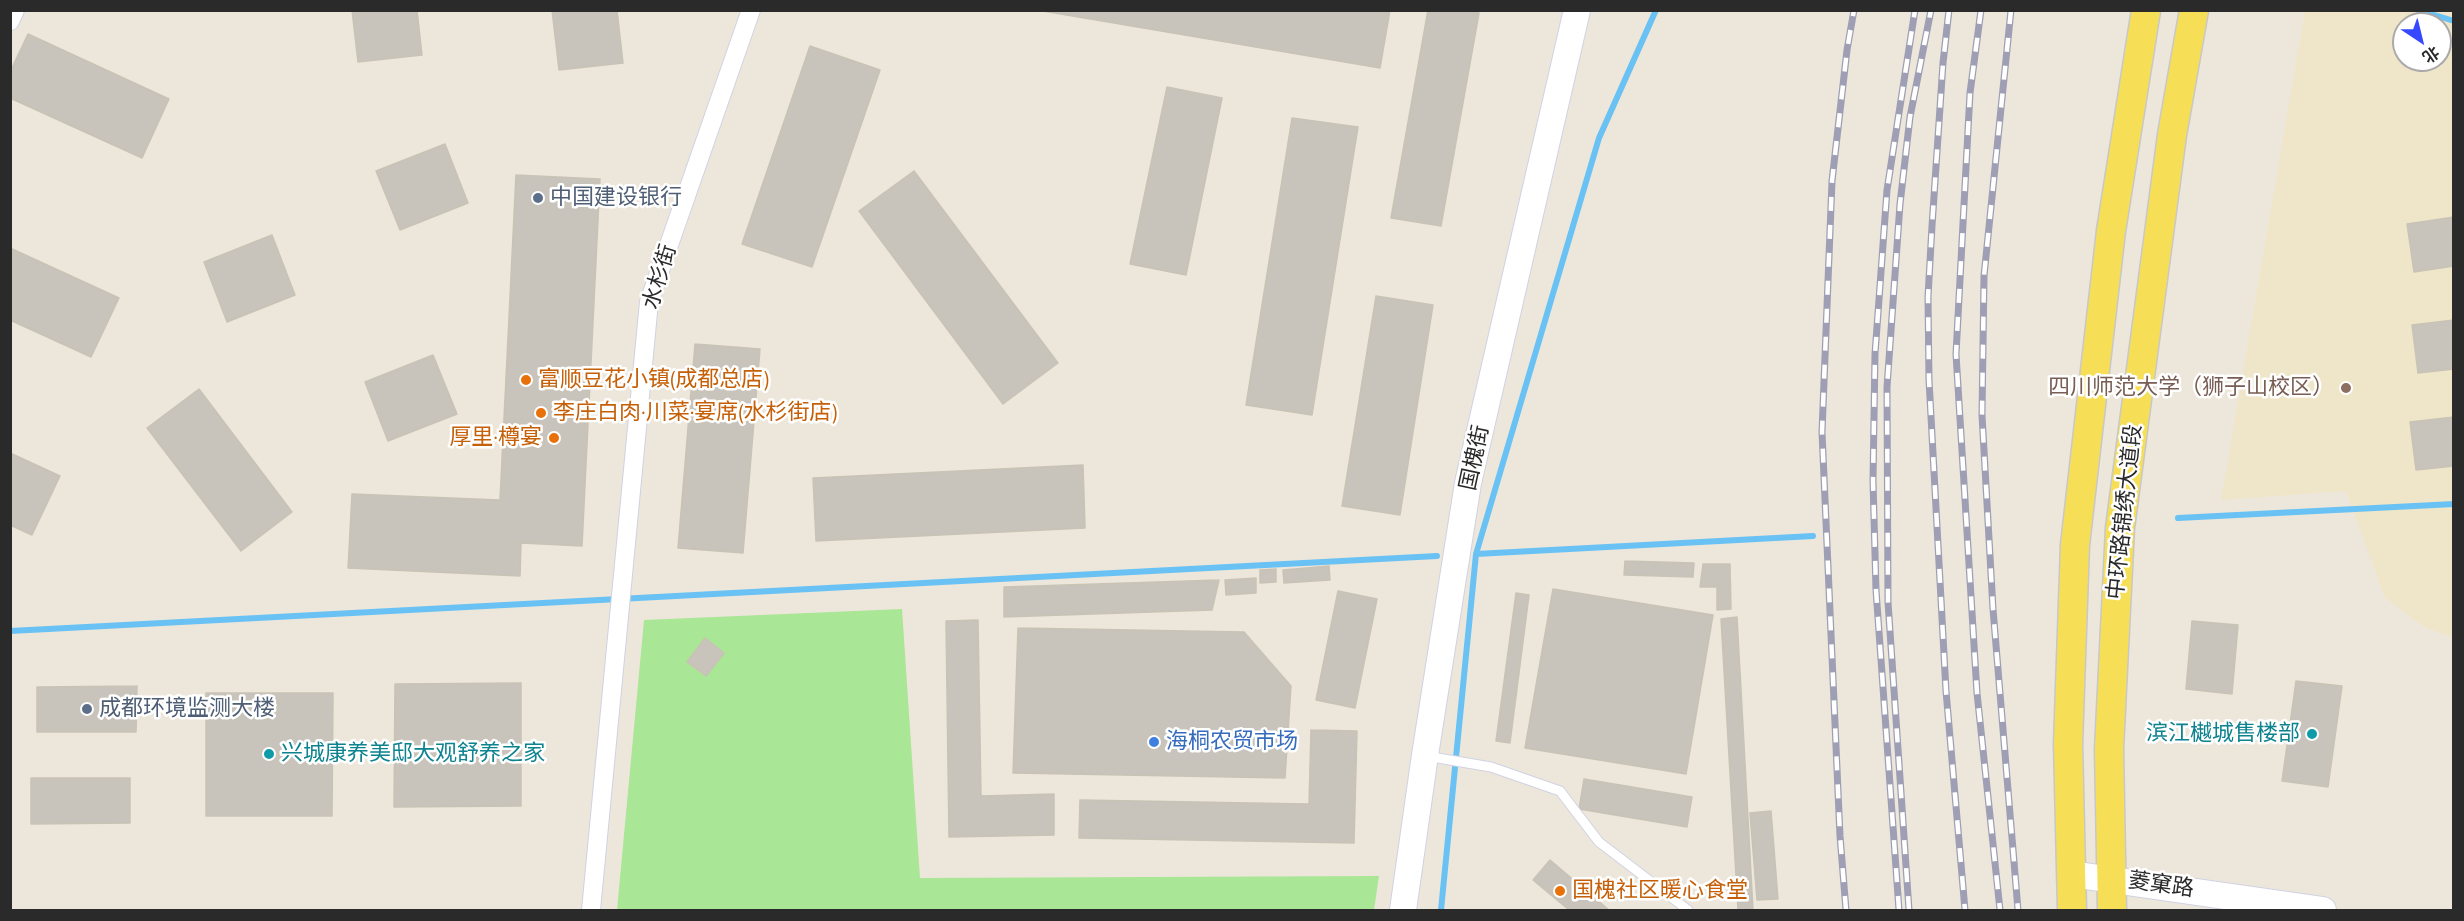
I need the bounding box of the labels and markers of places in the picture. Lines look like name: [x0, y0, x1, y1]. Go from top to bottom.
place label: 中国建设银行: [550, 185, 682, 211]
marker: 中国建设银行: [531, 191, 545, 205]
place label: 富顺豆花小镇(成都总店): [538, 367, 768, 393]
marker: 富顺豆花小镇(成都总店): [519, 373, 533, 387]
place label: 四川师范大学（狮子山校区）: [2048, 375, 2334, 401]
marker: 四川师范大学（狮子山校区）: [2339, 381, 2353, 395]
place label: 李庄白肉·川菜·宴席(水杉街店): [553, 400, 837, 426]
marker: 李庄白肉·川菜·宴席(水杉街店): [534, 406, 548, 420]
place label: 厚里·樽宴: [449, 425, 542, 451]
marker: 厚里·樽宴: [547, 431, 561, 445]
place label: 成都环境监测大楼: [99, 696, 275, 722]
marker: 成都环境监测大楼: [80, 702, 94, 716]
place label: 滨江樾城售楼部: [2146, 721, 2300, 747]
marker: 滨江樾城售楼部: [2305, 727, 2319, 741]
place label: 海桐农贸市场: [1166, 729, 1298, 755]
marker: 海桐农贸市场: [1147, 735, 1161, 749]
place label: 兴城康养美邸大观舒养之家: [281, 741, 545, 767]
marker: 兴城康养美邸大观舒养之家: [262, 747, 276, 761]
place label: 国槐社区暖心食堂: [1572, 878, 1748, 904]
marker: 国槐社区暖心食堂: [1553, 884, 1567, 898]

